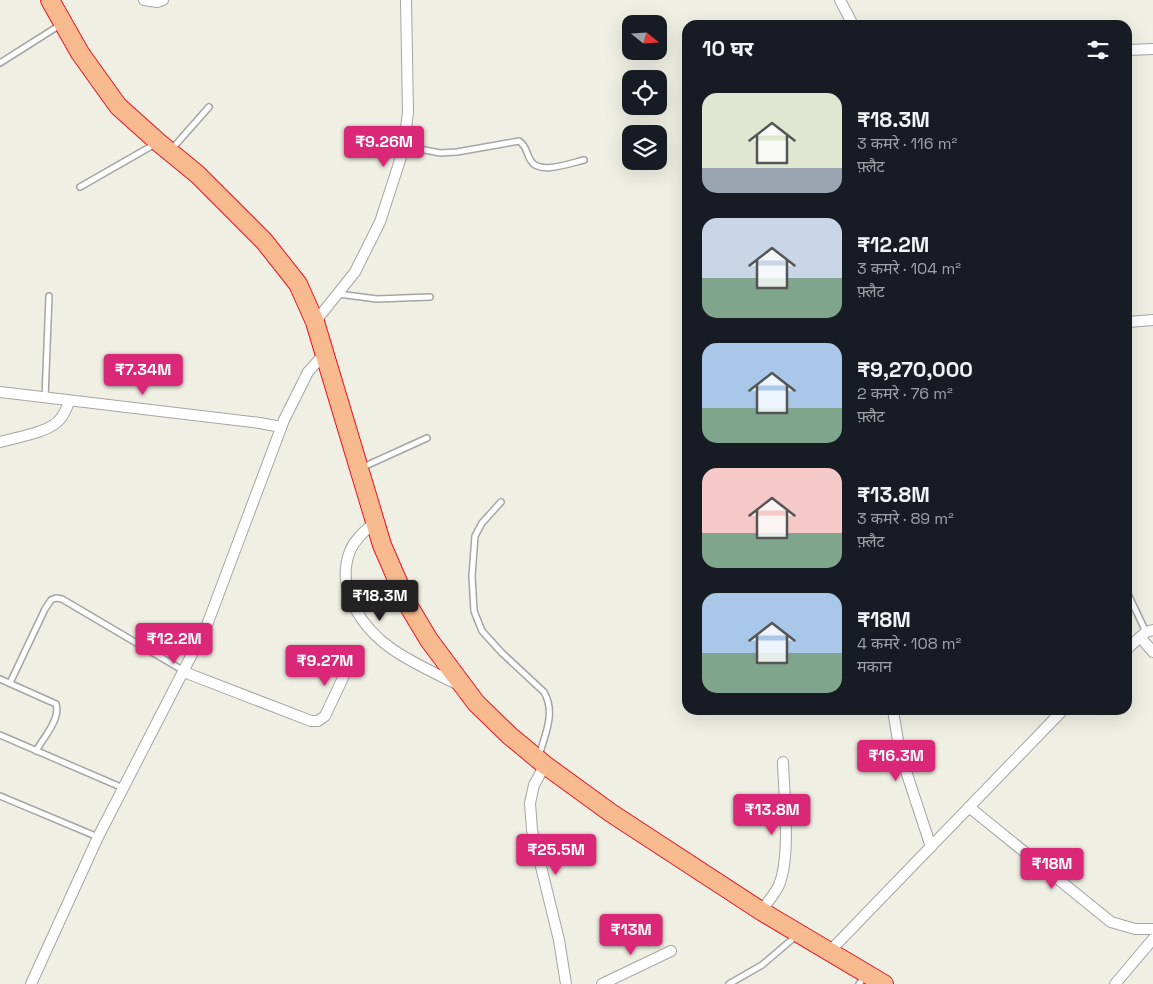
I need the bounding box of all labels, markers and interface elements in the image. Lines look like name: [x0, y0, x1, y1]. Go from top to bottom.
north arrow: [622, 15, 668, 60]
map controls: [622, 15, 667, 170]
text: 10 घर: [702, 35, 753, 62]
icon: filters: [1084, 36, 1112, 64]
button: locate: [622, 70, 667, 115]
text: ₹18.3M: [857, 106, 930, 133]
icon: home: [742, 113, 802, 173]
button: layers: [622, 125, 667, 170]
pin: ₹9.26M: [343, 126, 425, 168]
text: ₹9.26M: [355, 131, 413, 152]
text: 3 कमरे · 116 m²: [857, 133, 957, 154]
text: फ़्लैट: [857, 156, 885, 177]
text: ₹12.2M: [857, 231, 929, 258]
icon: home: [742, 238, 802, 298]
text: 3 कमरे · 104 m²: [857, 258, 961, 279]
text: फ़्लैट: [857, 281, 885, 302]
pin: ₹7.34M: [102, 354, 184, 396]
text: ₹9,270,000: [857, 356, 973, 383]
text: ₹7.34M: [115, 359, 171, 380]
icon: home: [742, 363, 802, 423]
text: 2 कमरे · 76 m²: [857, 383, 953, 404]
text: फ़्लैट: [857, 406, 885, 427]
text: ₹13.8M: [857, 481, 930, 508]
icon: home: [742, 488, 802, 548]
text: 3 कमरे · 89 m²: [857, 508, 954, 529]
text: फ़्लैट: [857, 531, 885, 552]
pin: ₹18.3M: [339, 580, 421, 622]
text: ₹18.3M: [352, 585, 408, 606]
text: ₹18M: [857, 606, 911, 633]
icon: home: [742, 613, 802, 673]
pin: ₹12.2M: [133, 622, 215, 665]
text: ₹12.2M: [146, 628, 202, 649]
text: 4 कमरे · 108 m²: [857, 633, 961, 654]
pin: ₹9.27M: [284, 644, 366, 687]
text: ₹9.27M: [297, 650, 353, 671]
text: मकान: [857, 656, 892, 677]
pin: ₹16.3M: [855, 740, 937, 782]
text: ₹16.3M: [868, 745, 924, 766]
pin: ₹13.8M: [731, 794, 813, 836]
text: ₹13.8M: [744, 799, 800, 820]
pin: ₹25.5M: [515, 834, 597, 876]
text: ₹25.5M: [527, 839, 585, 860]
pin: ₹18M: [1022, 848, 1082, 890]
text: ₹18M: [1032, 853, 1072, 874]
pin: ₹13M: [601, 914, 661, 956]
text: ₹13M: [610, 919, 652, 940]

